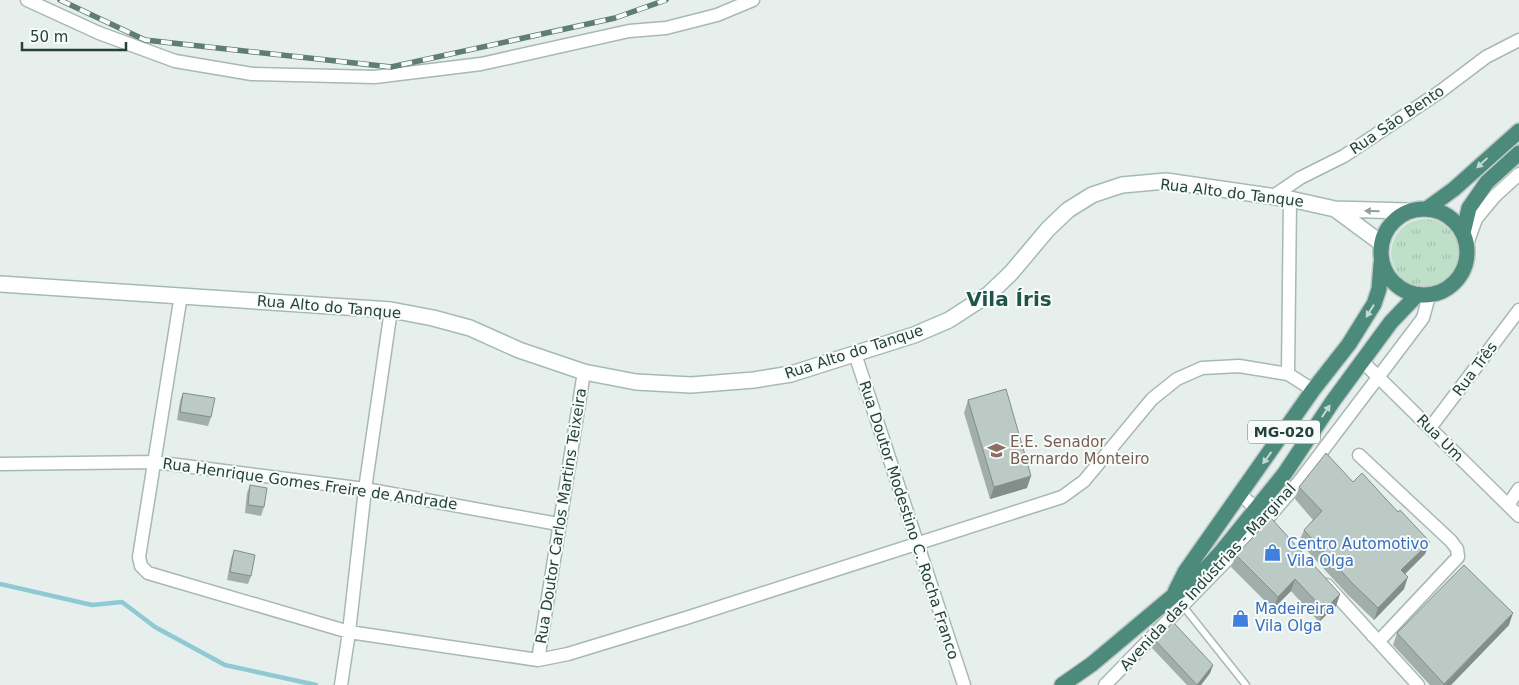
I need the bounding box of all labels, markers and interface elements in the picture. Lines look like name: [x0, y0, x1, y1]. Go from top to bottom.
scale bar: [22, 20, 126, 52]
text: 50 m: [30, 28, 68, 46]
street label: Rua São Bento: [1346, 82, 1448, 158]
one-way arrow: [1477, 157, 1489, 169]
street label: Rua Alto do Tanque: [1159, 175, 1305, 211]
one-way arrow: [1363, 207, 1379, 215]
district label: Vila Íris: [966, 287, 1052, 311]
street label: Rua Alto do Tanque: [256, 292, 402, 322]
one-way arrow: [1366, 304, 1375, 317]
street label: Rua Alto do Tanque: [782, 321, 926, 383]
street label: Rua Três: [1449, 338, 1501, 400]
street label: Rua Doutor Modestino C. Rocha Franco: [855, 378, 963, 662]
street label: Rua Doutor Carlos Martins Teixeira: [532, 387, 590, 645]
one-way arrow: [1321, 404, 1331, 418]
street label: Rua Um: [1413, 411, 1467, 465]
road number: MG-020: [1248, 421, 1320, 444]
place label: E.E. Senador Bernardo Monteiro: [1010, 433, 1149, 468]
school or university icon: E.E. Senador Bernardo Monteiro: [986, 441, 1006, 461]
one-way arrow: [1262, 451, 1272, 465]
street label: Rua Henrique Gomes Freire de Andrade: [162, 454, 458, 514]
street label: Avenida das Indústrias - Marginal: [1116, 480, 1300, 674]
place label: Centro Automotivo Vila Olga: [1287, 535, 1429, 570]
shop icon: Centro Automotivo Vila Olga: [1263, 543, 1283, 563]
place label: Madeireira Vila Olga: [1255, 600, 1335, 635]
shop icon: Madeireira Vila Olga: [1231, 608, 1251, 628]

